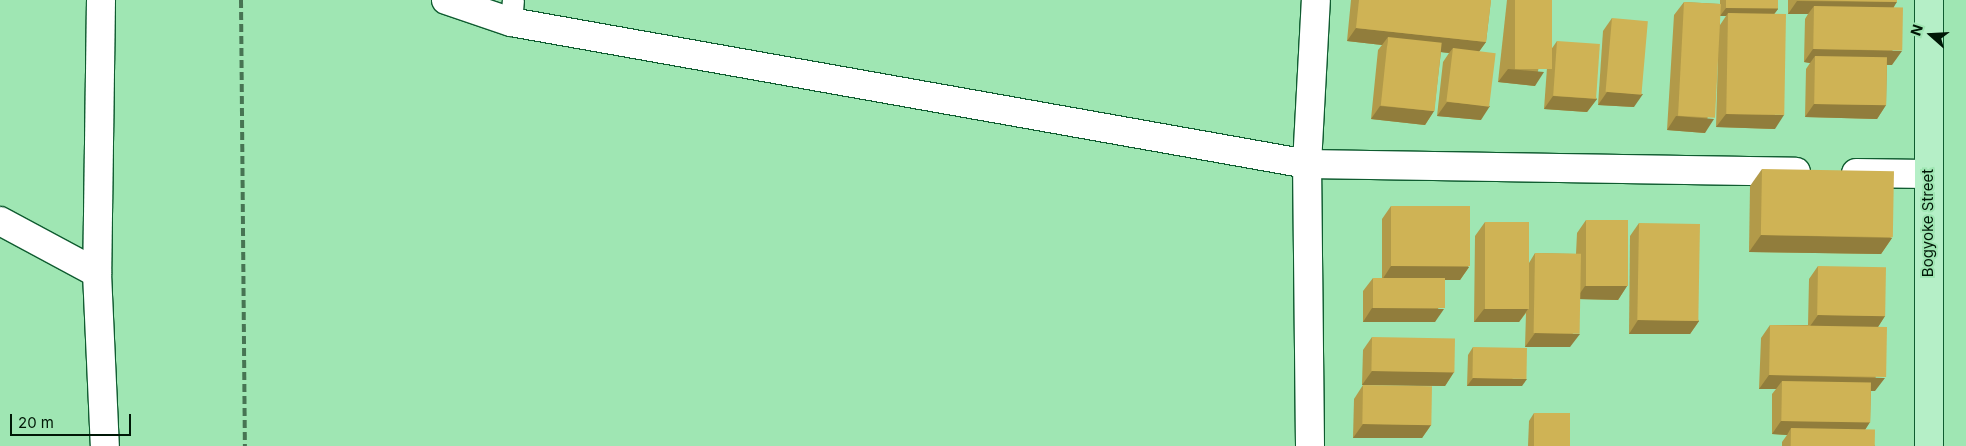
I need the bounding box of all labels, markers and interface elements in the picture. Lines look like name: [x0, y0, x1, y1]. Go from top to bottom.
north arrow: [1906, 10, 1956, 60]
text: N: [1907, 22, 1926, 38]
street label: Bogyoke Street: [1919, 169, 1937, 277]
scale bar: [12, 404, 134, 436]
text: 20 m: [18, 413, 54, 432]

